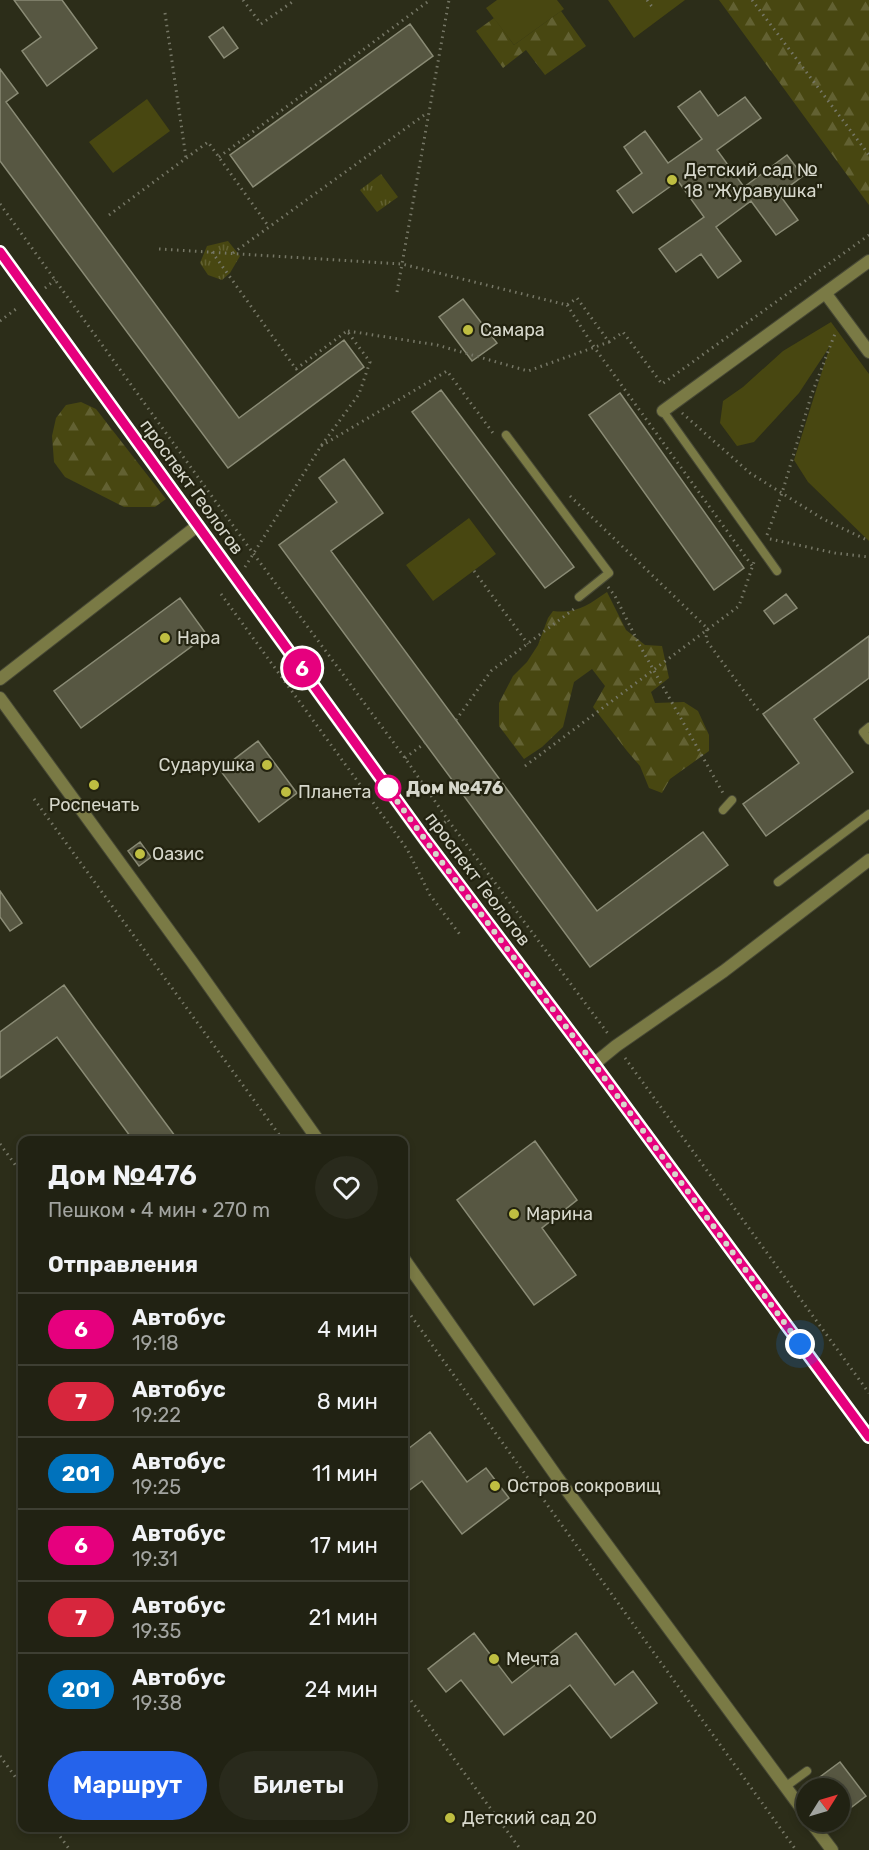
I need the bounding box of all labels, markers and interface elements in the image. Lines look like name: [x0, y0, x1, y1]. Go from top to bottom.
place label: Детский сад № 18 "Журавушка": [684, 159, 823, 202]
marker: Детский сад № 18 "Журавушка": [665, 173, 679, 187]
place label: Самара: [480, 319, 545, 341]
marker: Самара: [461, 323, 475, 337]
street label: проспект Геологов: [136, 415, 248, 559]
place label: Нара: [177, 627, 220, 649]
marker: Нара: [158, 631, 172, 645]
line badge: 6: [282, 648, 322, 688]
text: 6: [295, 656, 309, 681]
place label: Сударушка: [158, 754, 255, 776]
marker: Сударушка: [260, 758, 274, 772]
marker: Дом №476: [375, 775, 401, 801]
place label: Дом №476: [406, 777, 504, 799]
marker: Роспечать: [87, 778, 101, 792]
place label: Планета: [298, 781, 371, 803]
marker: Планета: [279, 785, 293, 799]
place label: Роспечать: [49, 794, 139, 816]
street label: проспект Геологов: [421, 808, 535, 950]
place label: Оазис: [152, 843, 204, 865]
marker: Оазис: [133, 847, 147, 861]
button: heart: [315, 1156, 378, 1219]
text: Дом №476: [48, 1159, 197, 1192]
text: Пешком · 4 мин · 270 m: [48, 1198, 270, 1222]
place label: Марина: [526, 1203, 593, 1225]
marker: Марина: [507, 1207, 521, 1221]
text: Отправления: [48, 1251, 198, 1278]
text: Автобус: [132, 1304, 226, 1331]
text: 4 мин: [317, 1316, 378, 1343]
text: 6: [74, 1317, 88, 1342]
your location: [785, 1329, 815, 1359]
text: 19:18: [132, 1331, 179, 1355]
text: Автобус: [132, 1376, 226, 1403]
text: 8 мин: [317, 1388, 378, 1415]
text: 7: [75, 1389, 87, 1414]
text: 19:22: [132, 1403, 181, 1427]
text: Автобус: [132, 1448, 226, 1475]
text: 11 мин: [312, 1460, 378, 1487]
text: 201: [62, 1461, 100, 1486]
text: 19:25: [132, 1475, 181, 1499]
place label: Остров сокровищ: [507, 1475, 661, 1497]
marker: Остров сокровищ: [488, 1479, 502, 1493]
text: Автобус: [132, 1520, 226, 1547]
text: 17 мин: [310, 1532, 378, 1559]
text: 6: [74, 1533, 88, 1558]
text: 19:31: [132, 1547, 178, 1571]
text: Автобус: [132, 1592, 226, 1619]
text: 21 мин: [308, 1604, 378, 1631]
text: 7: [75, 1605, 87, 1630]
text: 19:35: [132, 1619, 181, 1643]
place label: Мечта: [506, 1648, 559, 1670]
marker: Мечта: [487, 1652, 501, 1666]
text: Автобус: [132, 1664, 226, 1691]
text: 24 мин: [304, 1676, 378, 1703]
text: 201: [62, 1677, 100, 1702]
text: 19:38: [132, 1691, 182, 1715]
button: Маршрут: [48, 1751, 207, 1820]
button: Билеты: [219, 1751, 378, 1820]
north arrow: [796, 1778, 850, 1832]
map controls: [796, 1778, 850, 1832]
place label: Детский сад 20: [462, 1807, 597, 1829]
marker: Детский сад 20: [443, 1811, 457, 1825]

